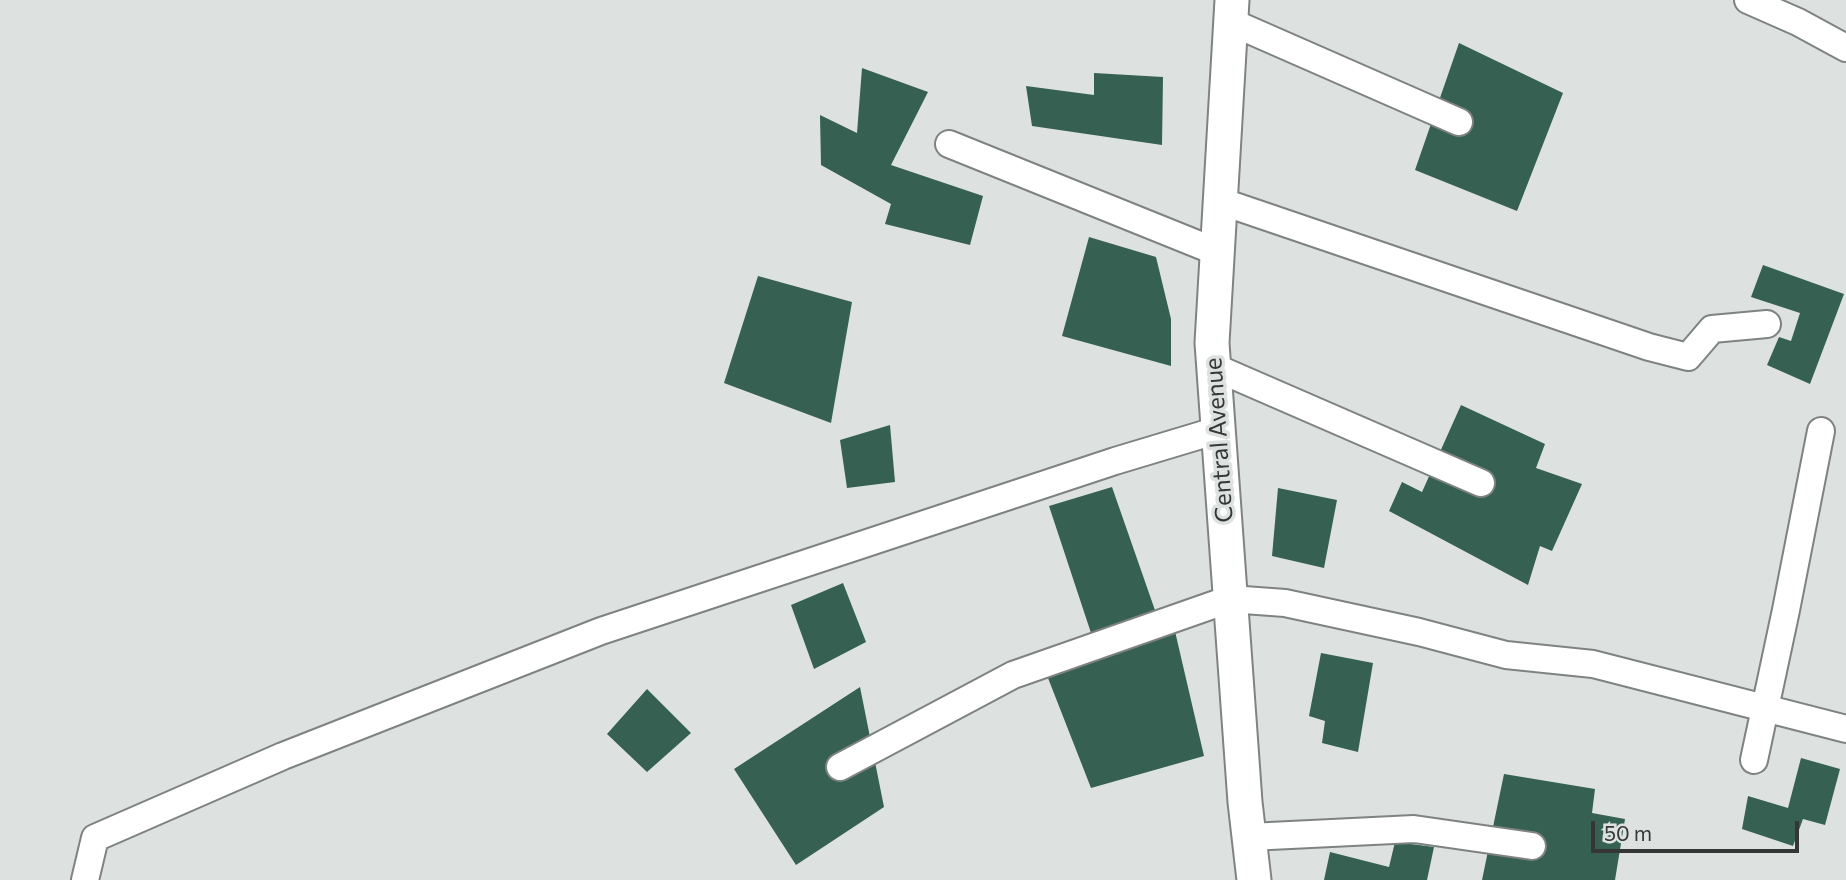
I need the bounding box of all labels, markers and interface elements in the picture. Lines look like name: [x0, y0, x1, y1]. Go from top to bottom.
street label: Central Avenue: [1199, 357, 1239, 523]
scale bar: [1594, 806, 1802, 850]
text: 50 m: [1604, 820, 1652, 845]

